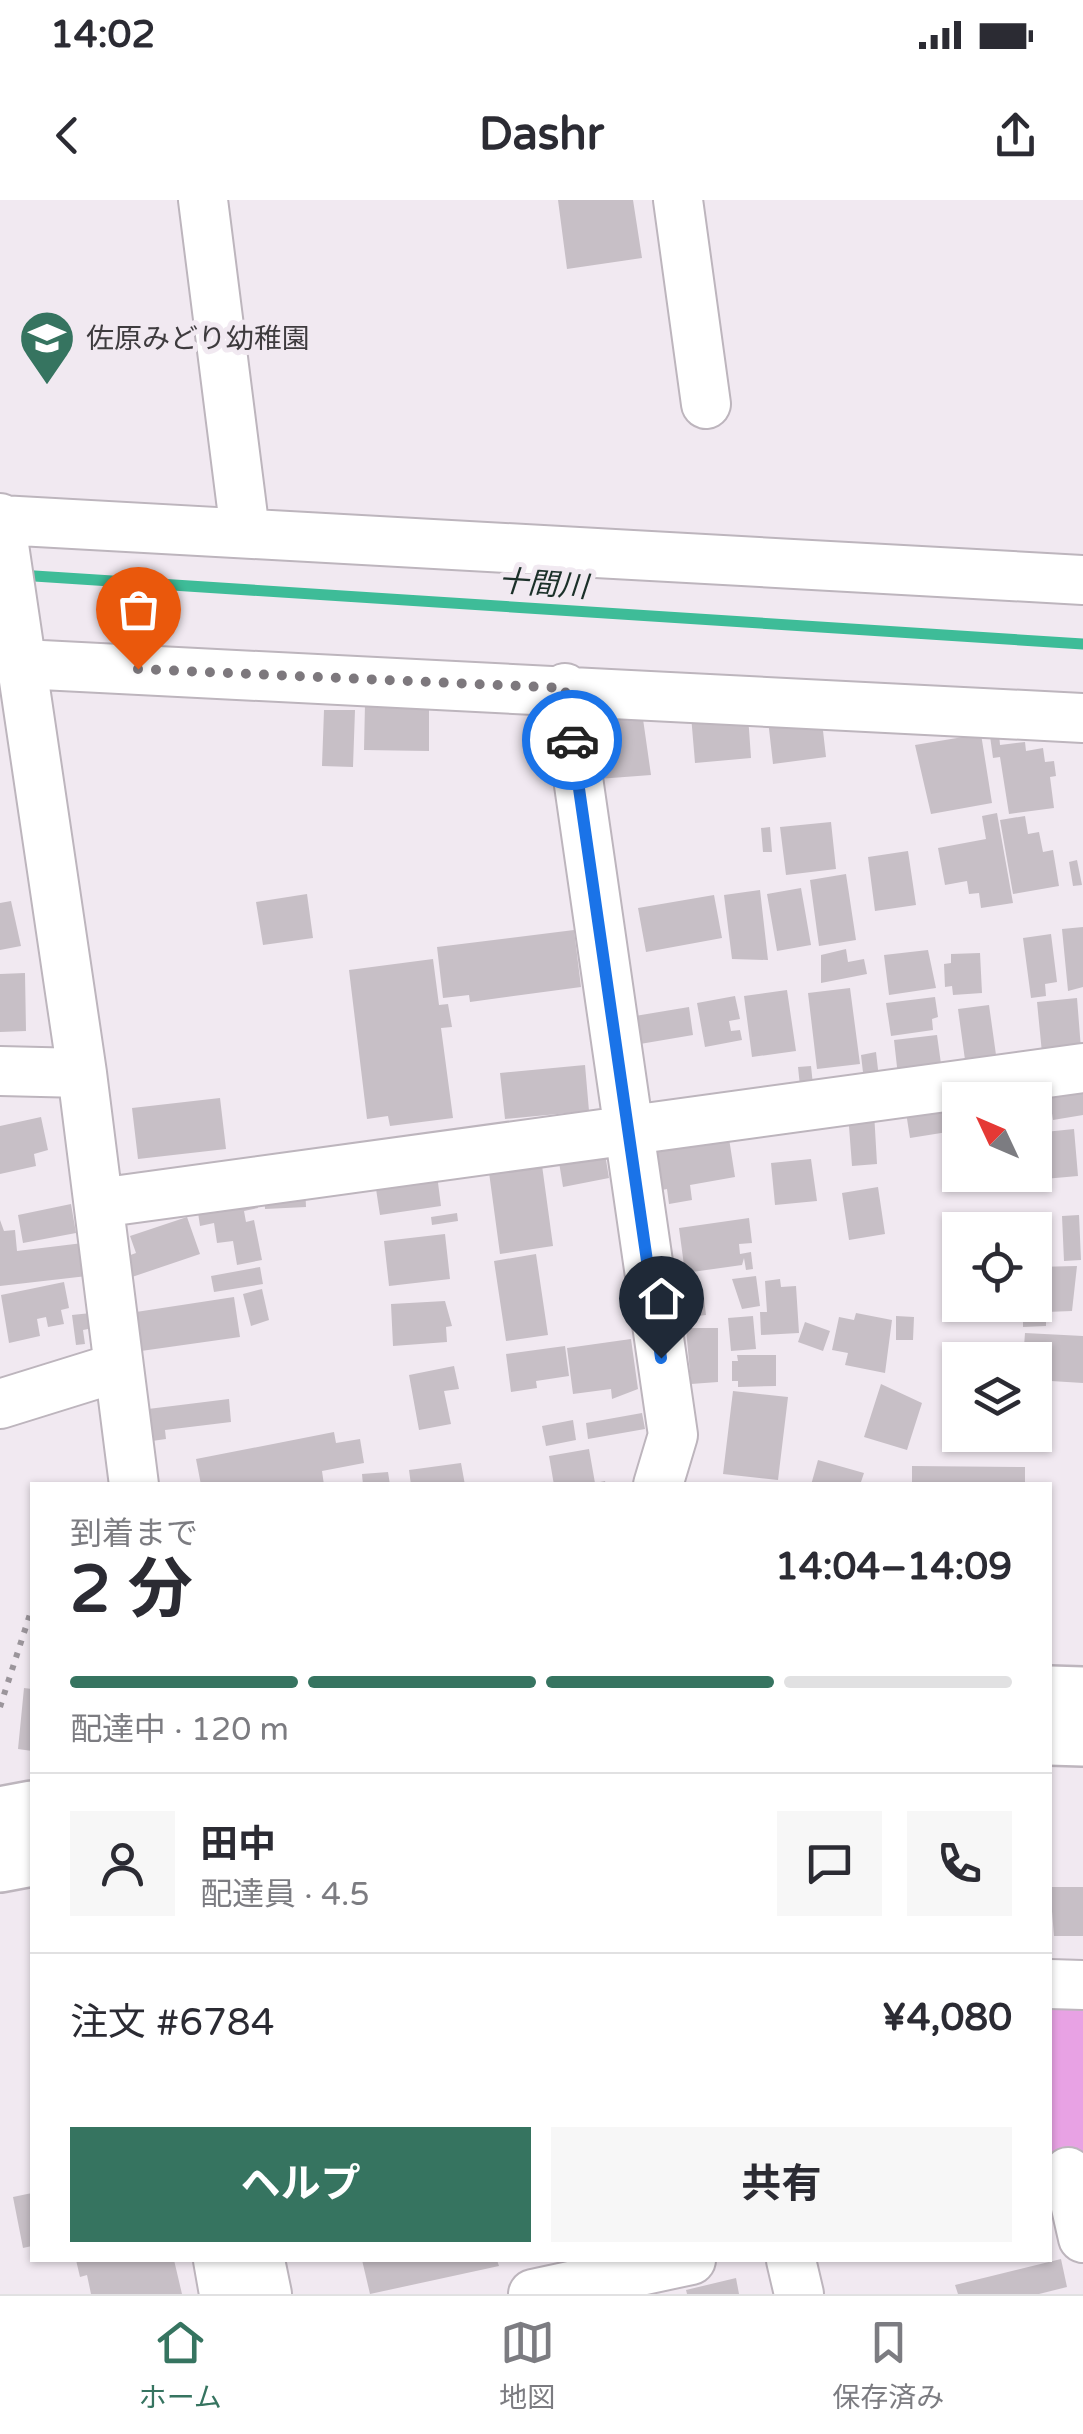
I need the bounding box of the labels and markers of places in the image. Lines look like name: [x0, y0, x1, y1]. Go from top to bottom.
school or university icon: 佐原みどり幼稚園: [17, 308, 77, 387]
place label: 佐原みどり幼稚園: [86, 322, 310, 356]
pin: [96, 567, 181, 670]
pin: [619, 1256, 704, 1359]

